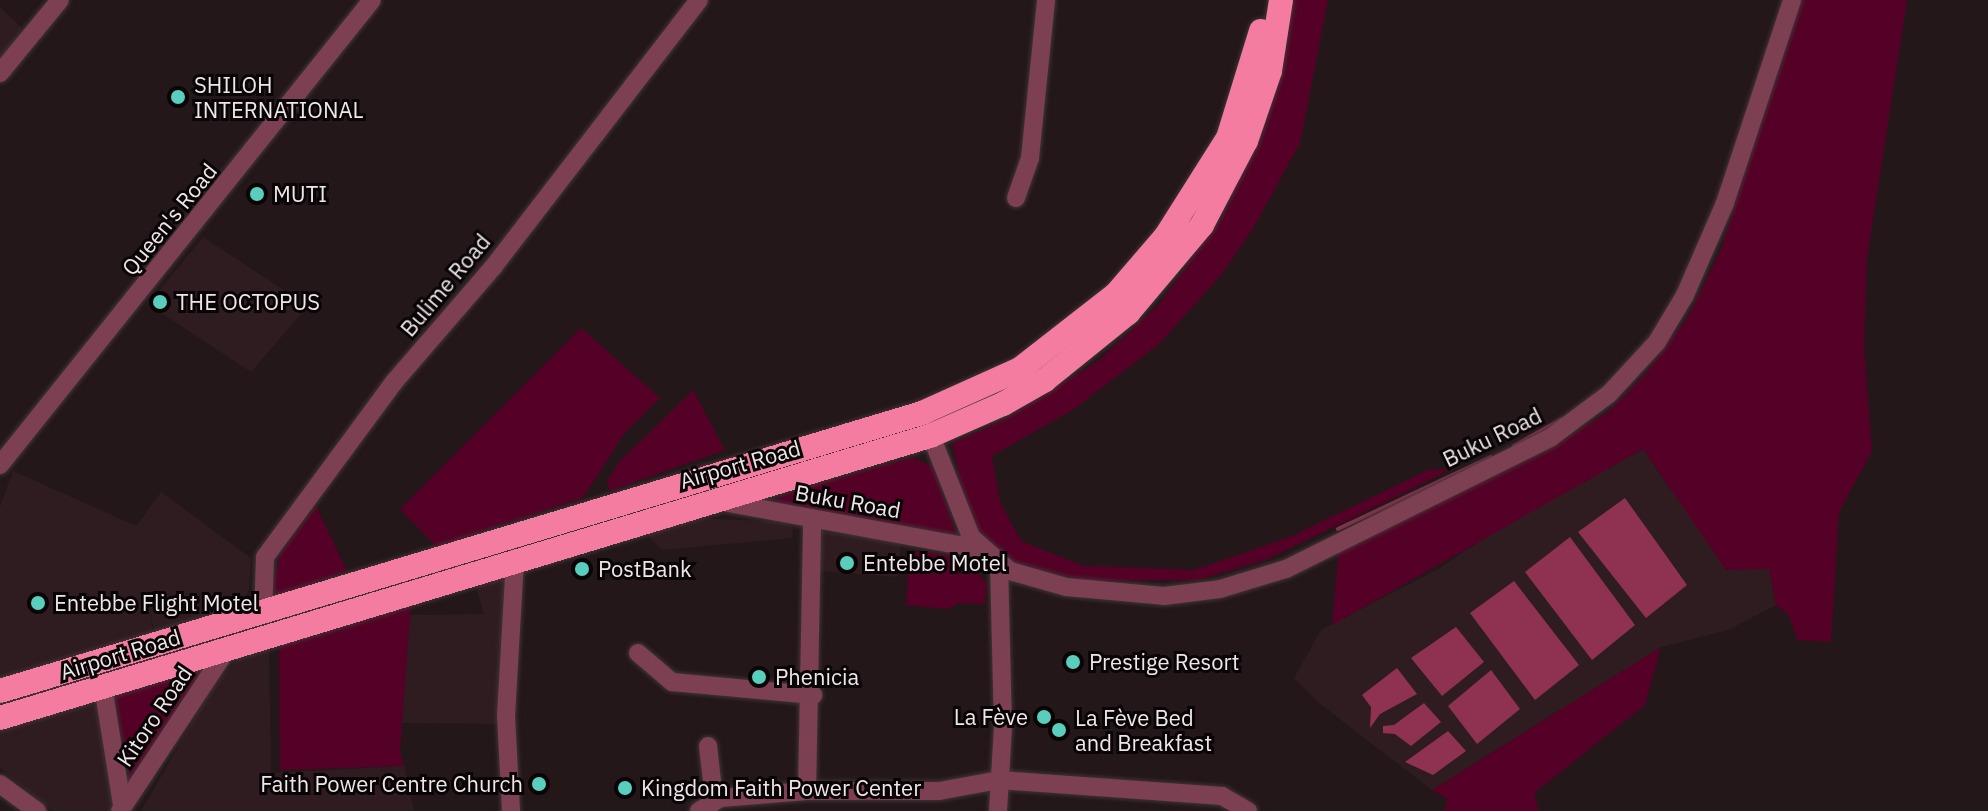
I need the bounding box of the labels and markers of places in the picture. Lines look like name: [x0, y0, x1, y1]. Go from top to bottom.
place label: SHILOH INTERNATIONAL: [194, 71, 364, 122]
marker: SHILOH INTERNATIONAL: [169, 88, 187, 106]
place label: MUTI: [273, 181, 327, 207]
marker: MUTI: [248, 185, 266, 203]
place label: THE OCTOPUS: [176, 289, 320, 315]
marker: THE OCTOPUS: [151, 293, 169, 311]
place label: Entebbe Motel: [863, 550, 1007, 576]
marker: Entebbe Motel: [838, 554, 856, 572]
place label: PostBank: [598, 556, 692, 582]
marker: PostBank: [573, 560, 591, 578]
place label: Entebbe Flight Motel: [54, 590, 259, 616]
marker: Entebbe Flight Motel: [29, 594, 47, 612]
place label: Prestige Resort: [1089, 649, 1239, 675]
marker: Prestige Resort: [1064, 653, 1082, 671]
place label: Phenicia: [775, 664, 859, 690]
marker: Phenicia: [750, 668, 768, 686]
place label: La Fève: [954, 704, 1028, 730]
place label: La Fève Bed and Breakfast: [1075, 704, 1212, 756]
marker: La Fève: [1035, 708, 1053, 726]
marker: La Fève Bed and Breakfast: [1050, 721, 1068, 739]
place label: Faith Power Centre Church: [260, 771, 523, 797]
marker: Faith Power Centre Church: [530, 775, 548, 793]
place label: Kingdom Faith Power Center: [641, 775, 921, 801]
marker: Kingdom Faith Power Center: [616, 779, 634, 797]

